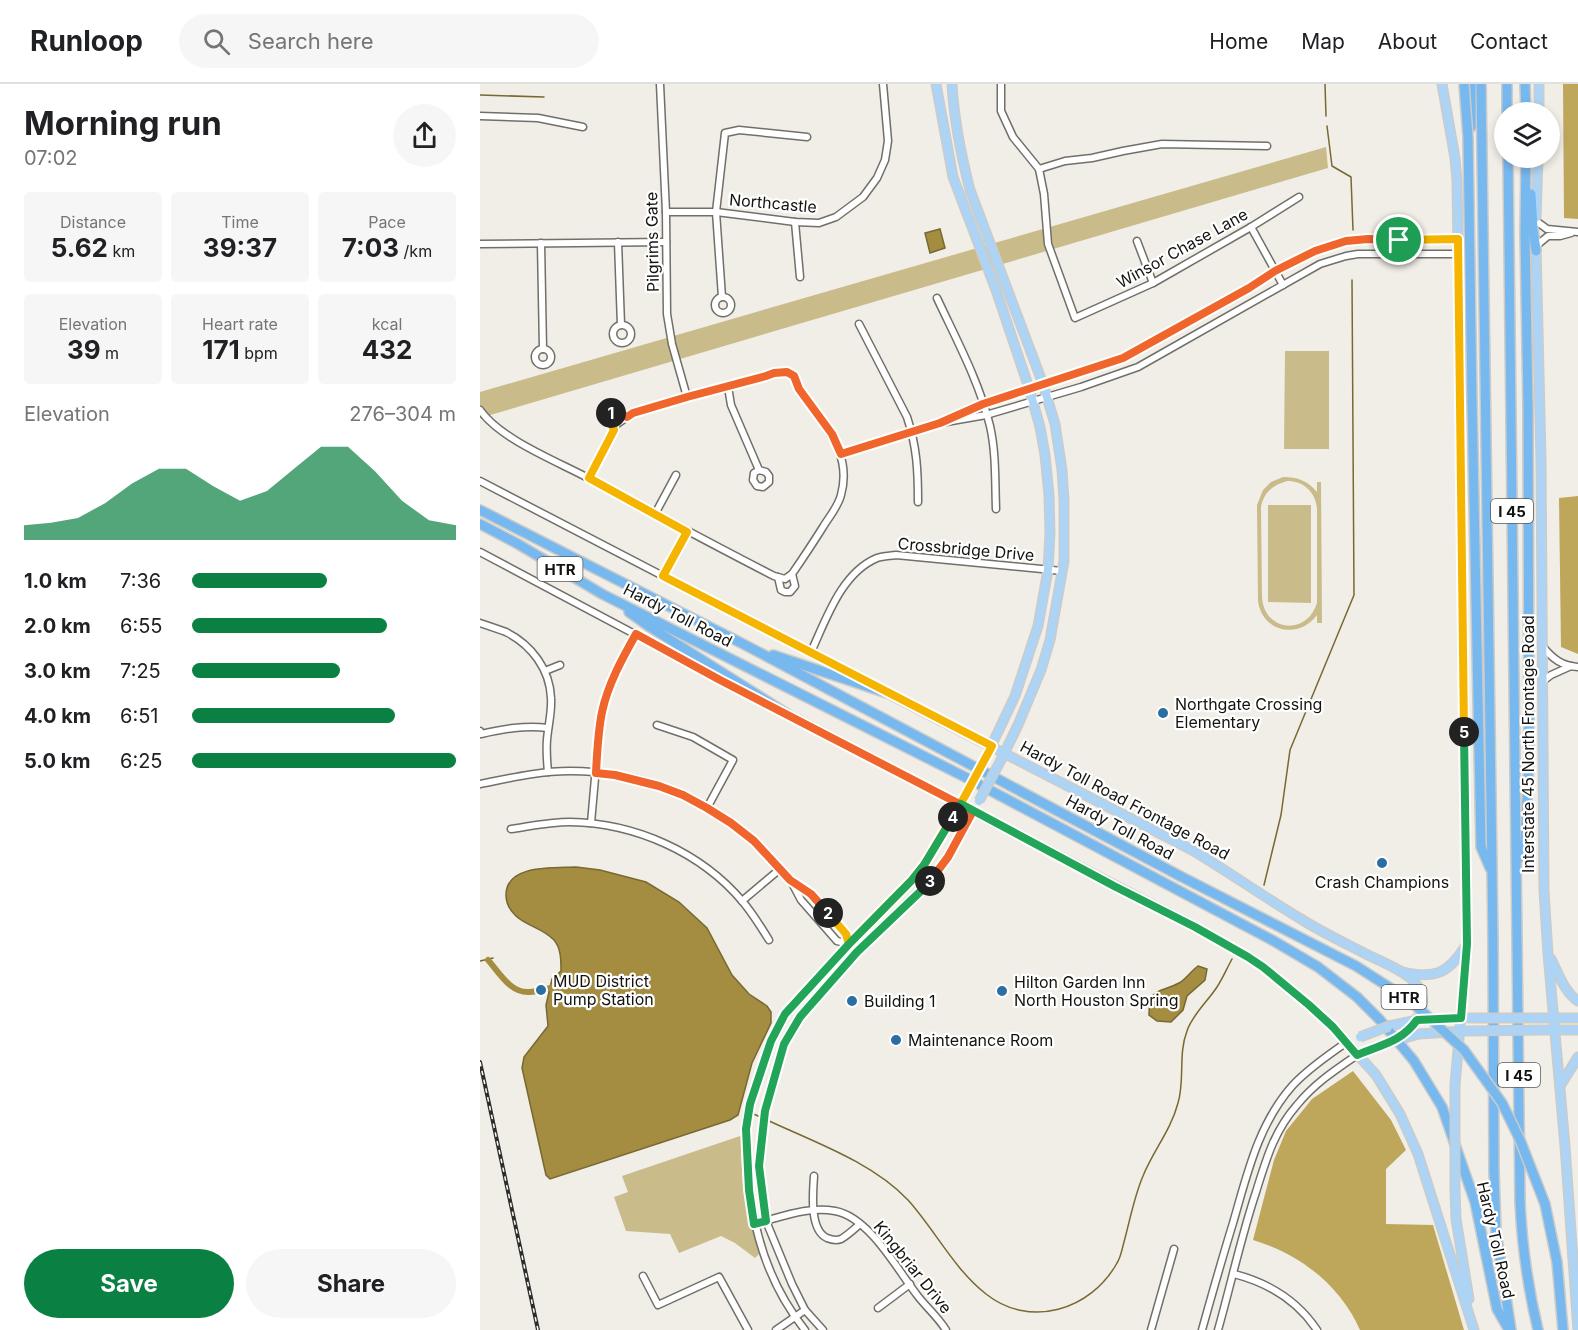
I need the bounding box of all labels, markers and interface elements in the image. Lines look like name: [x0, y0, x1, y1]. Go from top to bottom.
search box: [179, 14, 599, 68]
text: Runloop: [30, 24, 143, 58]
icon: search: [200, 25, 233, 58]
text: Search here: [248, 28, 374, 54]
text: Home: [1209, 29, 1268, 54]
text: Map: [1301, 29, 1345, 54]
text: About: [1378, 29, 1437, 54]
text: Contact: [1470, 29, 1548, 54]
map controls: [1494, 102, 1560, 168]
button: layers: [1494, 102, 1560, 168]
text: Morning run: [24, 103, 222, 143]
button: share: [393, 104, 456, 167]
text: 07:02: [24, 146, 77, 170]
street label: Northcastle: [728, 189, 818, 217]
street label: Pilgrims Gate: [641, 192, 663, 292]
street label: Winsor Chase Lane: [1113, 204, 1251, 292]
text: Distance: [60, 212, 126, 232]
text: Time: [221, 212, 259, 232]
text: Pace: [368, 212, 406, 232]
pin: [1373, 214, 1424, 265]
icon: arrive: [1382, 223, 1415, 256]
text: 5.62: [51, 232, 108, 263]
text: 39:37: [203, 232, 277, 263]
text: 7:03: [342, 232, 399, 263]
text: km: [108, 241, 135, 261]
text: /km: [399, 241, 432, 261]
text: Elevation: [59, 314, 127, 334]
text: Heart rate: [202, 314, 278, 334]
text: kcal: [372, 314, 402, 334]
text: 39: [67, 334, 101, 365]
text: 171: [202, 334, 240, 365]
text: 432: [362, 334, 412, 365]
text: m: [101, 343, 119, 363]
text: bpm: [240, 343, 278, 363]
pin: 1: [596, 398, 626, 428]
text: Elevation: [24, 402, 110, 426]
text: 276–304 m: [349, 402, 456, 426]
text: 1: [608, 403, 614, 423]
road number: I 45: [1491, 499, 1533, 523]
street label: Crossbridge Drive: [897, 533, 1035, 565]
road number: HTR: [538, 557, 583, 581]
text: 1.0 km: [24, 569, 87, 593]
text: 7:36: [120, 569, 161, 593]
street label: Hardy Toll Road: [620, 579, 736, 651]
text: 2.0 km: [24, 614, 91, 638]
text: 6:55: [120, 614, 162, 638]
street label: Interstate 45 North Frontage Road: [1518, 615, 1538, 873]
text: 3.0 km: [24, 659, 91, 683]
text: 7:25: [120, 659, 161, 683]
place label: Northgate Crossing Elementary: [1175, 694, 1322, 732]
text: 4.0 km: [24, 704, 91, 728]
text: 6:51: [120, 704, 158, 728]
marker: Northgate Crossing Elementary: [1156, 706, 1170, 720]
pin: 5: [1449, 717, 1479, 747]
text: 5: [1459, 722, 1469, 742]
street label: Hardy Toll Road Frontage Road: [1017, 737, 1233, 863]
text: 5.0 km: [24, 749, 91, 773]
text: 6:25: [120, 749, 163, 773]
street label: Hardy Toll Road: [1063, 790, 1177, 864]
pin: 4: [938, 802, 968, 832]
text: 4: [948, 807, 958, 827]
marker: Crash Champions: [1375, 856, 1389, 870]
pin: 3: [915, 866, 945, 896]
text: 3: [925, 871, 935, 891]
place label: Crash Champions: [1315, 872, 1449, 892]
pin: 2: [813, 898, 843, 928]
text: 2: [823, 903, 833, 923]
place label: MUD District Pump Station: [553, 971, 654, 1009]
place label: Hilton Garden Inn North Houston Spring: [1014, 972, 1179, 1010]
marker: MUD District Pump Station: [534, 983, 548, 997]
marker: Hilton Garden Inn North Houston Spring: [995, 984, 1009, 998]
road number: HTR: [1382, 985, 1426, 1009]
place label: Building 1: [864, 991, 936, 1011]
marker: Building 1: [845, 994, 859, 1008]
place label: Maintenance Room: [908, 1030, 1053, 1050]
marker: Maintenance Room: [889, 1033, 903, 1047]
road number: I 45: [1498, 1063, 1540, 1087]
street label: Hardy Toll Road: [1473, 1180, 1519, 1300]
street label: Kingbriar Drive: [870, 1217, 956, 1317]
button: Save: [24, 1249, 234, 1318]
button: Share: [246, 1249, 456, 1318]

